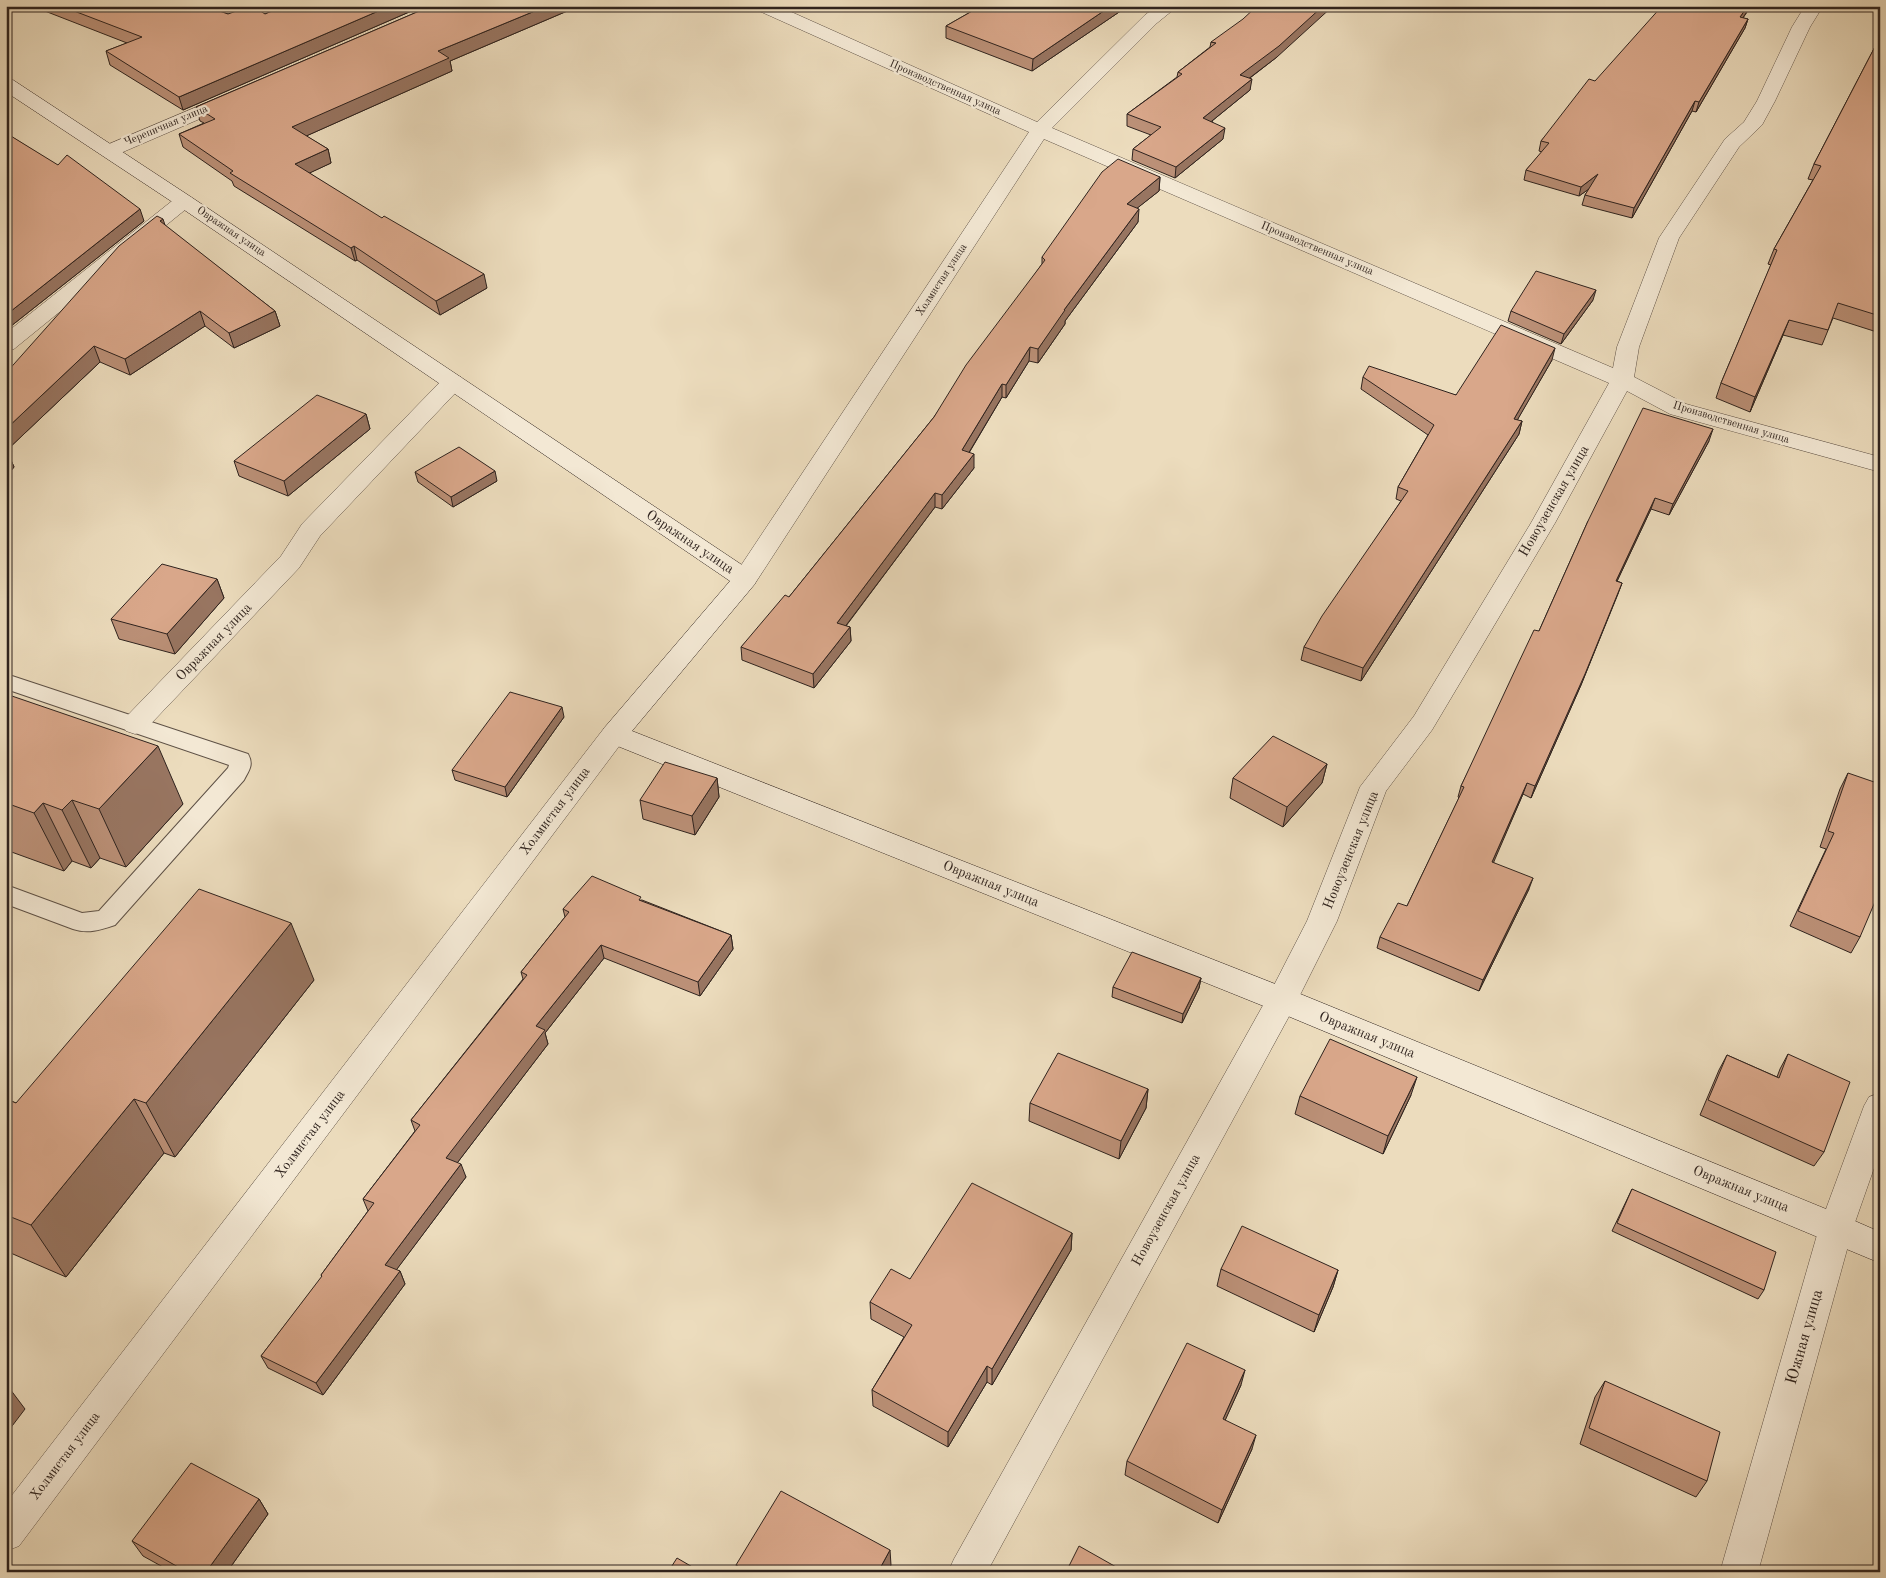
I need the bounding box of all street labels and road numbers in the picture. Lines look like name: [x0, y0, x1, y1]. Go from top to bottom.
street label: Производственная улица: [887, 58, 1003, 118]
street label: Черепичная улица: [123, 103, 210, 149]
street label: Овражная улица: [195, 205, 268, 259]
street label: Производственная улица: [1259, 220, 1375, 278]
street label: Холмистая улица: [915, 241, 970, 318]
street label: Производственная улица: [1671, 400, 1791, 446]
street label: Новоузенская улица: [1516, 443, 1592, 559]
street label: Овражная улица: [644, 508, 736, 576]
street label: Овражная улица: [173, 600, 255, 684]
street label: Холмистая улица: [517, 764, 593, 858]
street label: Новоузенская улица: [1321, 789, 1381, 911]
street label: Овражная улица: [941, 858, 1041, 910]
street label: Овражная улица: [1317, 1009, 1417, 1061]
street label: Холмистая улица: [272, 1087, 348, 1181]
street label: Новоузенская улица: [1129, 1151, 1203, 1268]
street label: Овражная улица: [1691, 1163, 1791, 1215]
street label: Южная улица: [1784, 1288, 1826, 1386]
street label: Холмистая улица: [27, 1409, 103, 1503]

